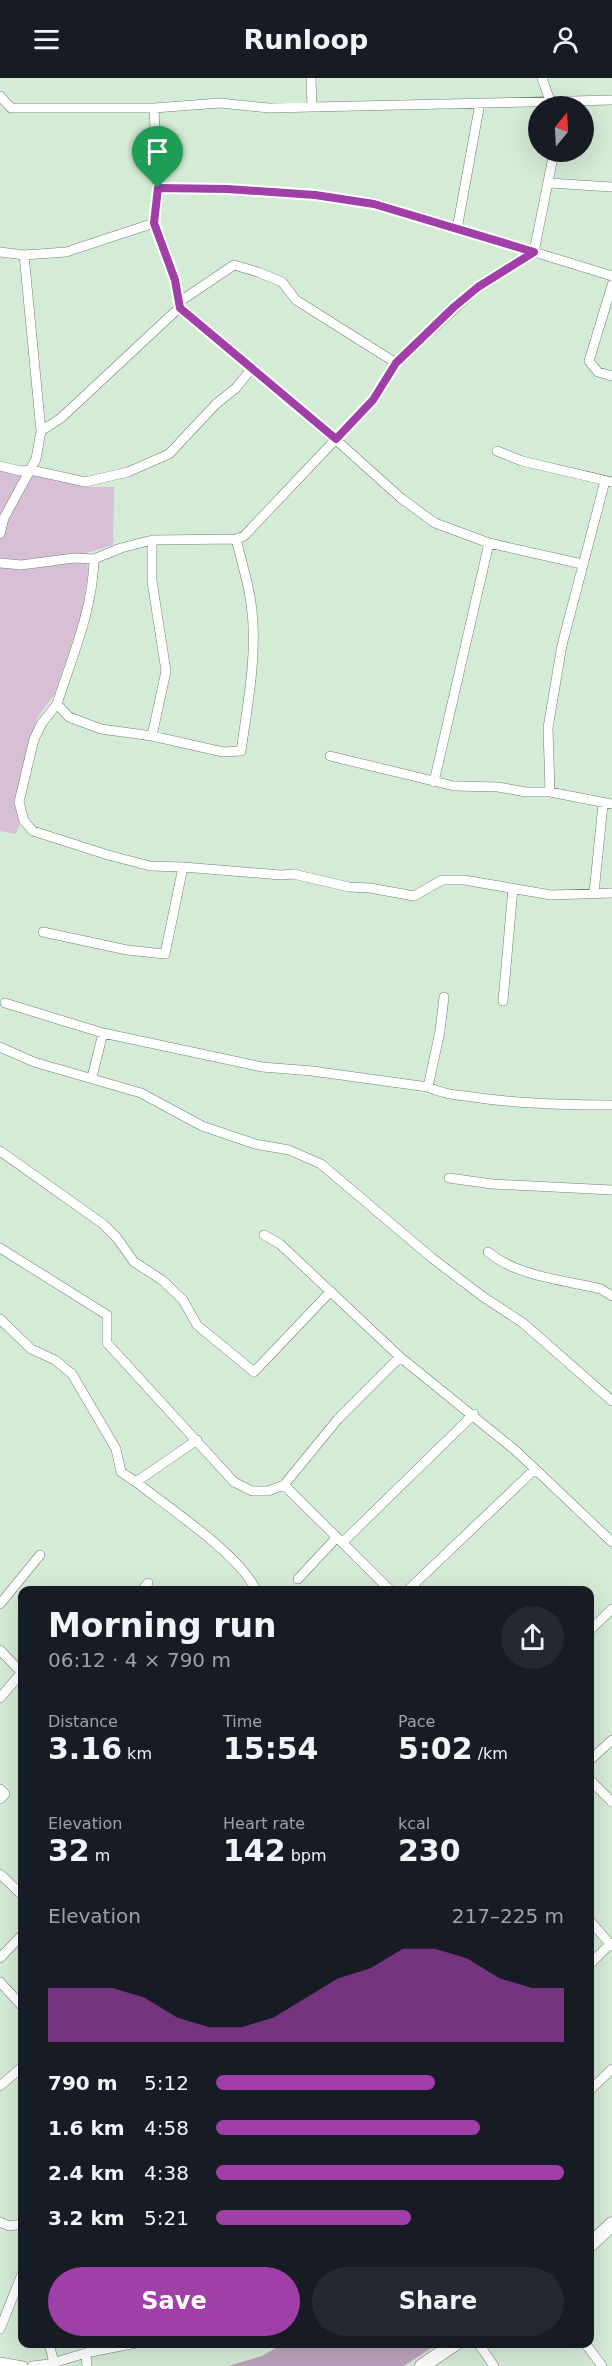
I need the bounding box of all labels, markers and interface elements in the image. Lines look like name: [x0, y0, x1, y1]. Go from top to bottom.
icon: menu: [30, 23, 63, 56]
icon: person: [549, 23, 582, 56]
text: Runloop: [244, 24, 368, 55]
north arrow: [528, 96, 594, 162]
map controls: [528, 96, 594, 162]
pin: [132, 126, 183, 188]
icon: arrive: [141, 135, 174, 168]
text: Morning run: [48, 1606, 276, 1645]
button: share: [501, 1606, 564, 1669]
text: 06:12 · 4 × 790 m: [48, 1648, 231, 1672]
text: Distance: [48, 1712, 118, 1731]
text: Time: [223, 1712, 262, 1731]
text: Pace: [398, 1712, 435, 1731]
text: 3.16: [48, 1731, 122, 1766]
text: 15:54: [223, 1731, 319, 1766]
text: 5:02: [398, 1731, 473, 1766]
text: km: [122, 1744, 152, 1763]
text: /km: [473, 1744, 508, 1763]
text: Elevation: [48, 1814, 122, 1833]
text: Heart rate: [223, 1814, 305, 1833]
text: kcal: [398, 1814, 430, 1833]
text: 32: [48, 1833, 90, 1868]
text: 142: [223, 1833, 286, 1868]
text: 230: [398, 1833, 461, 1868]
text: m: [90, 1846, 110, 1865]
text: bpm: [286, 1846, 327, 1865]
text: Elevation: [48, 1904, 141, 1928]
text: 217–225 m: [452, 1904, 564, 1928]
text: 790 m: [48, 2071, 118, 2095]
text: 5:12: [144, 2071, 189, 2095]
text: 1.6 km: [48, 2116, 125, 2140]
text: 4:58: [144, 2116, 189, 2140]
text: 2.4 km: [48, 2161, 125, 2185]
text: 4:38: [144, 2161, 189, 2185]
text: 3.2 km: [48, 2206, 125, 2230]
text: 5:21: [144, 2206, 189, 2230]
button: Save: [48, 2267, 300, 2336]
button: Share: [312, 2267, 564, 2336]

